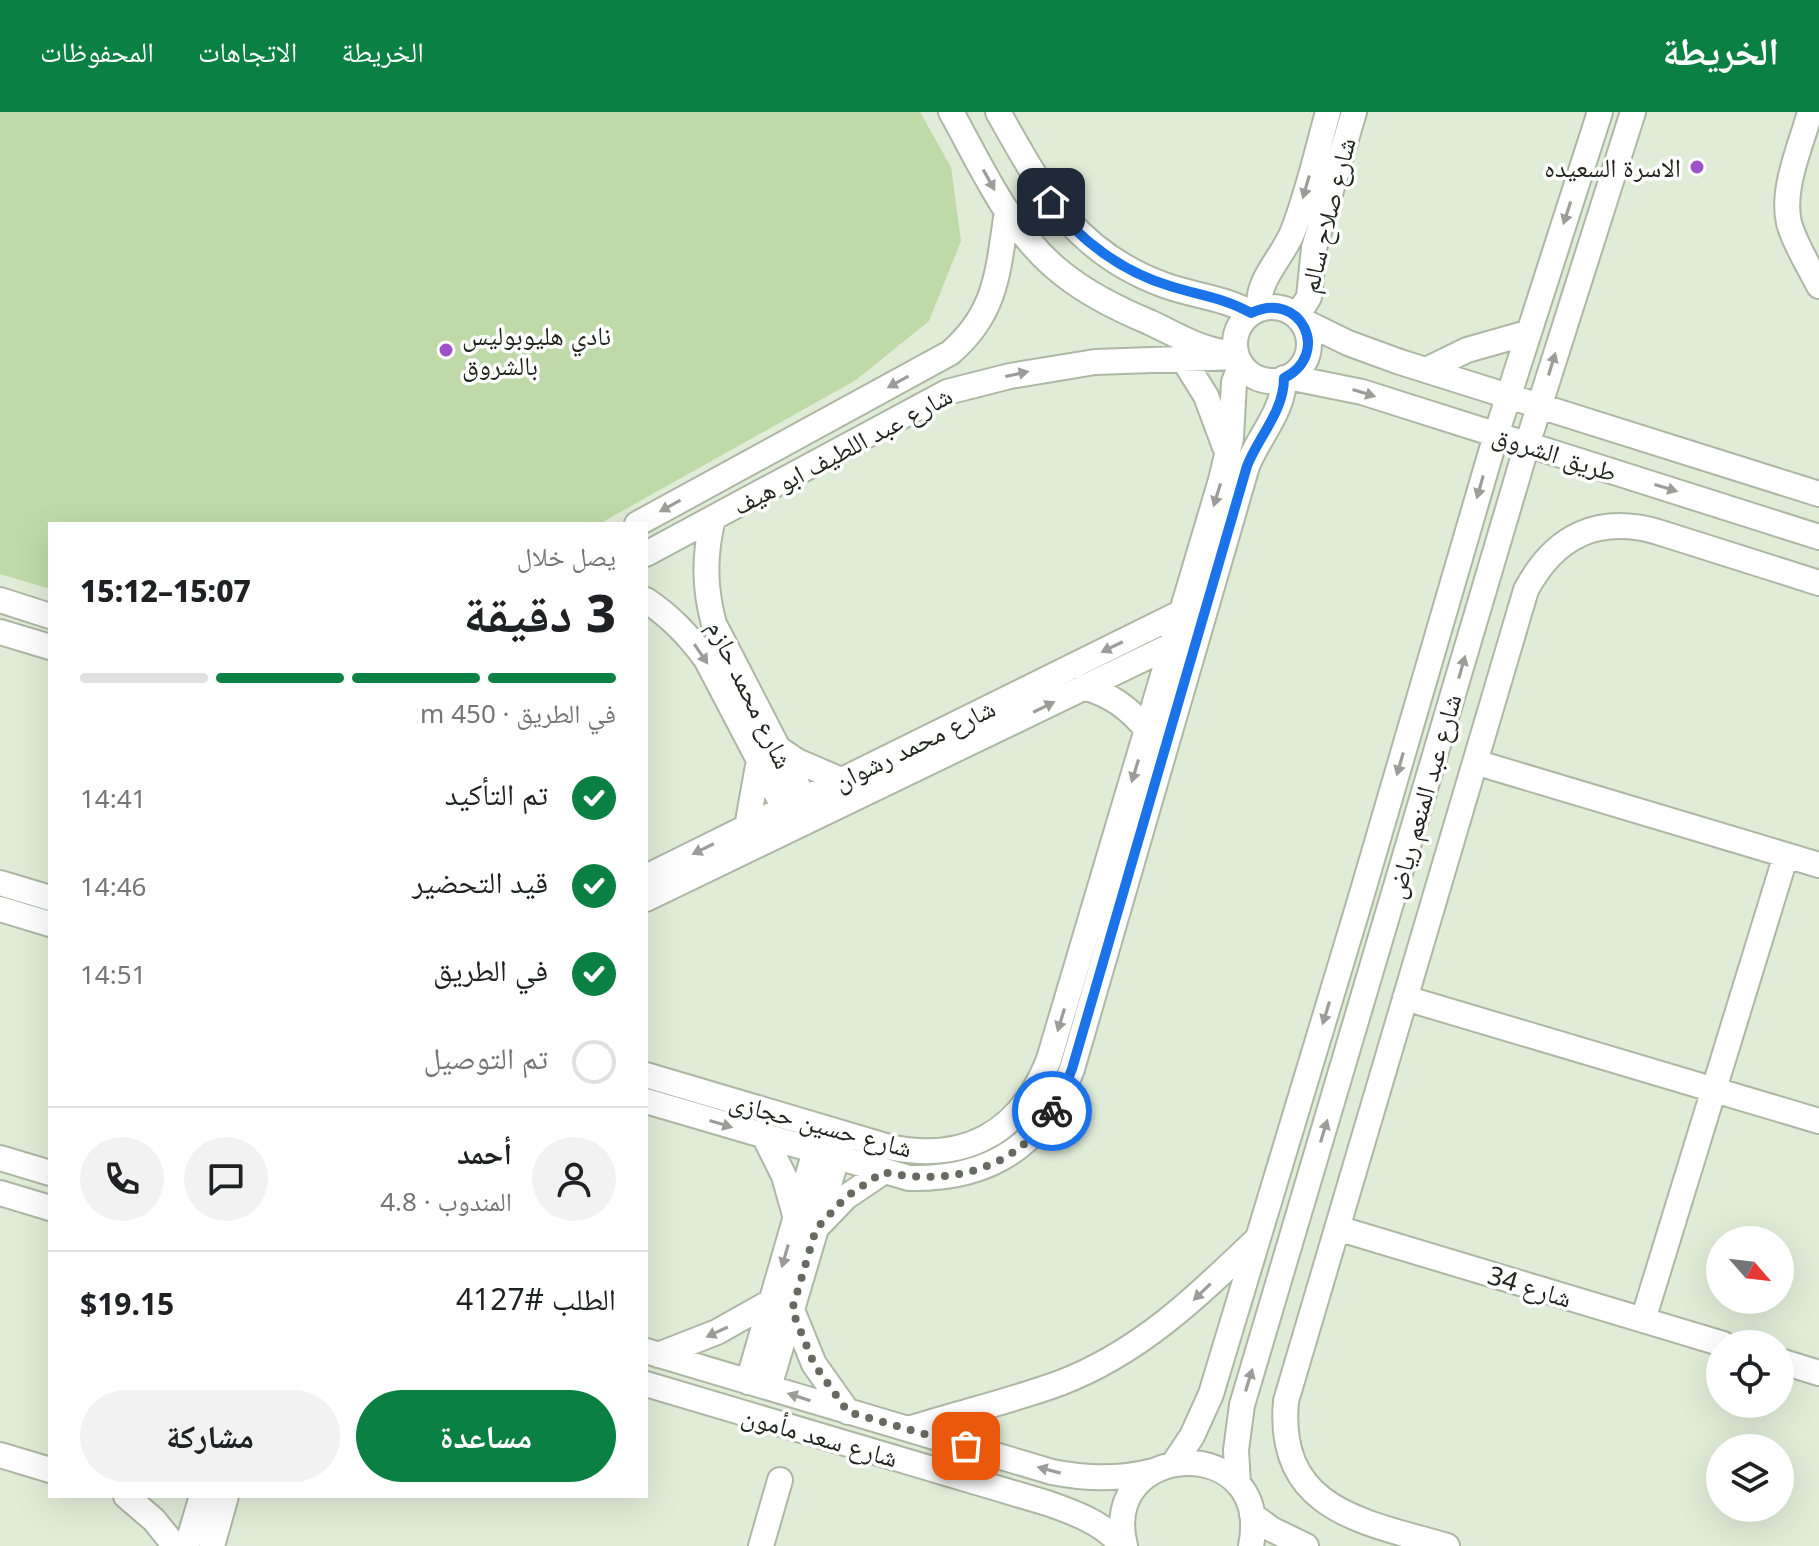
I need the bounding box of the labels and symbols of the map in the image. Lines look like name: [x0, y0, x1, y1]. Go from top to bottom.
street label: شارع صلاح سالم: [1290, 134, 1364, 296]
place label: الاسرة السعيده: [1544, 149, 1681, 185]
marker: الاسرة السعيده: [1688, 158, 1706, 176]
pin: [1017, 168, 1085, 236]
one-way arrow: [982, 169, 996, 191]
one-way arrow: [1300, 175, 1312, 200]
one-way arrow: [1560, 201, 1573, 225]
place label: نادي هليوبوليس بالشروق: [462, 317, 611, 383]
marker: نادي هليوبوليس بالشروق: [437, 341, 455, 359]
one-way arrow: [1546, 352, 1559, 376]
one-way arrow: [1005, 368, 1030, 380]
one-way arrow: [887, 374, 909, 388]
street label: شارع عبد اللطيف ابو هيف: [726, 377, 958, 523]
one-way arrow: [1353, 387, 1377, 400]
street label: طريق الشروق: [1488, 416, 1622, 490]
one-way arrow: [1473, 476, 1486, 500]
one-way arrow: [1210, 483, 1223, 507]
one-way arrow: [1654, 483, 1678, 495]
one-way arrow: [658, 499, 681, 513]
street label: شارع محمد حازم: [699, 614, 802, 775]
one-way arrow: [1100, 640, 1123, 654]
one-way arrow: [694, 643, 708, 665]
one-way arrow: [1456, 654, 1469, 678]
street label: شارع محمد رشوان: [827, 689, 1001, 799]
street label: شارع عبد المنعم رياض: [1377, 689, 1469, 903]
one-way arrow: [1032, 700, 1056, 714]
one-way arrow: [1393, 752, 1406, 776]
one-way arrow: [1128, 759, 1141, 783]
one-way arrow: [691, 842, 714, 855]
one-way arrow: [1319, 1001, 1332, 1025]
one-way arrow: [1054, 1009, 1067, 1033]
courier: [1012, 1071, 1092, 1151]
street label: شارع حسين حجازى: [726, 1082, 916, 1166]
one-way arrow: [709, 1118, 733, 1131]
one-way arrow: [1318, 1118, 1331, 1142]
north arrow: [1706, 1226, 1794, 1314]
one-way arrow: [778, 1245, 791, 1269]
street label: شارع 34: [1484, 1256, 1576, 1316]
one-way arrow: [1193, 1283, 1212, 1301]
one-way arrow: [705, 1325, 728, 1339]
one-way arrow: [1243, 1368, 1256, 1392]
one-way arrow: [787, 1390, 811, 1403]
street label: شارع سعد مأمون: [738, 1397, 902, 1475]
pin: [932, 1412, 1000, 1480]
one-way arrow: [1036, 1464, 1061, 1476]

